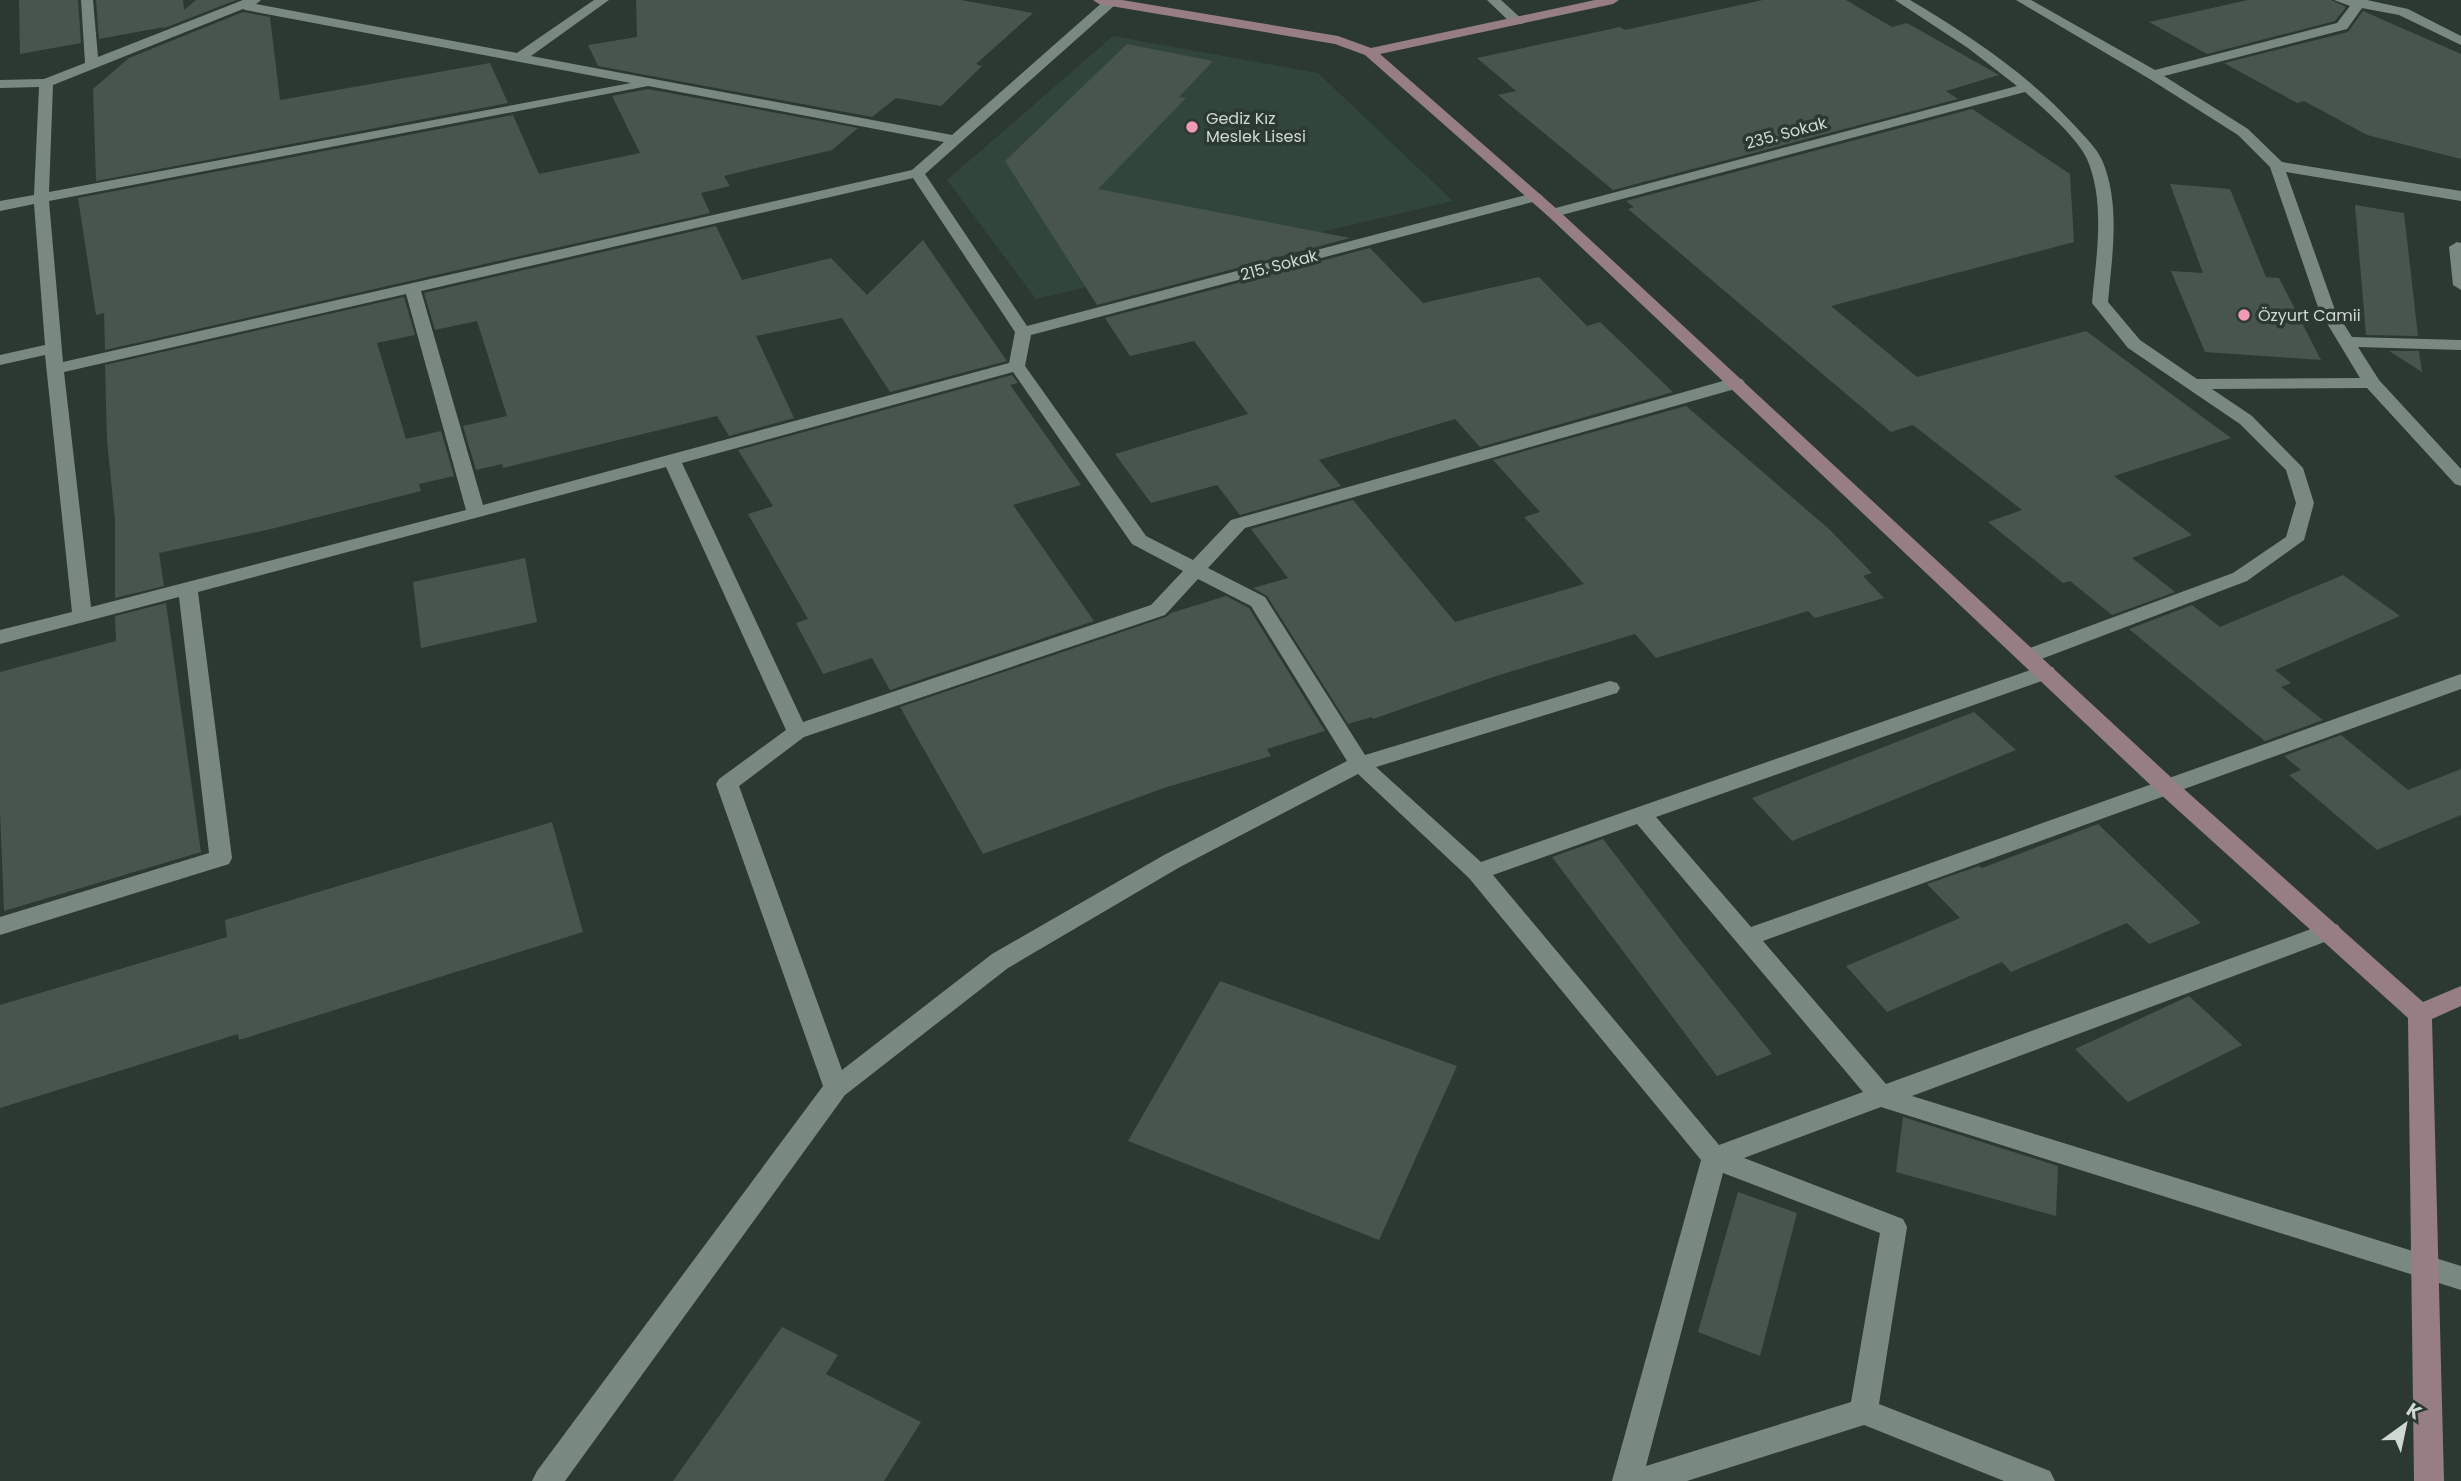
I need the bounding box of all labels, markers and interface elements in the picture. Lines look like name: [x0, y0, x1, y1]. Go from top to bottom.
place label: Gediz Kız Meslek Lisesi: [1206, 107, 1306, 148]
street label: 235. Sokak: [1743, 111, 1830, 155]
marker: Gediz Kız Meslek Lisesi: [1184, 119, 1200, 135]
street label: 215. Sokak: [1238, 243, 1321, 286]
place label: Özyurt Camii: [2258, 304, 2361, 327]
marker: Özyurt Camii: [2236, 307, 2252, 323]
north arrow: [2370, 1390, 2440, 1460]
text: K: [2401, 1396, 2427, 1426]

